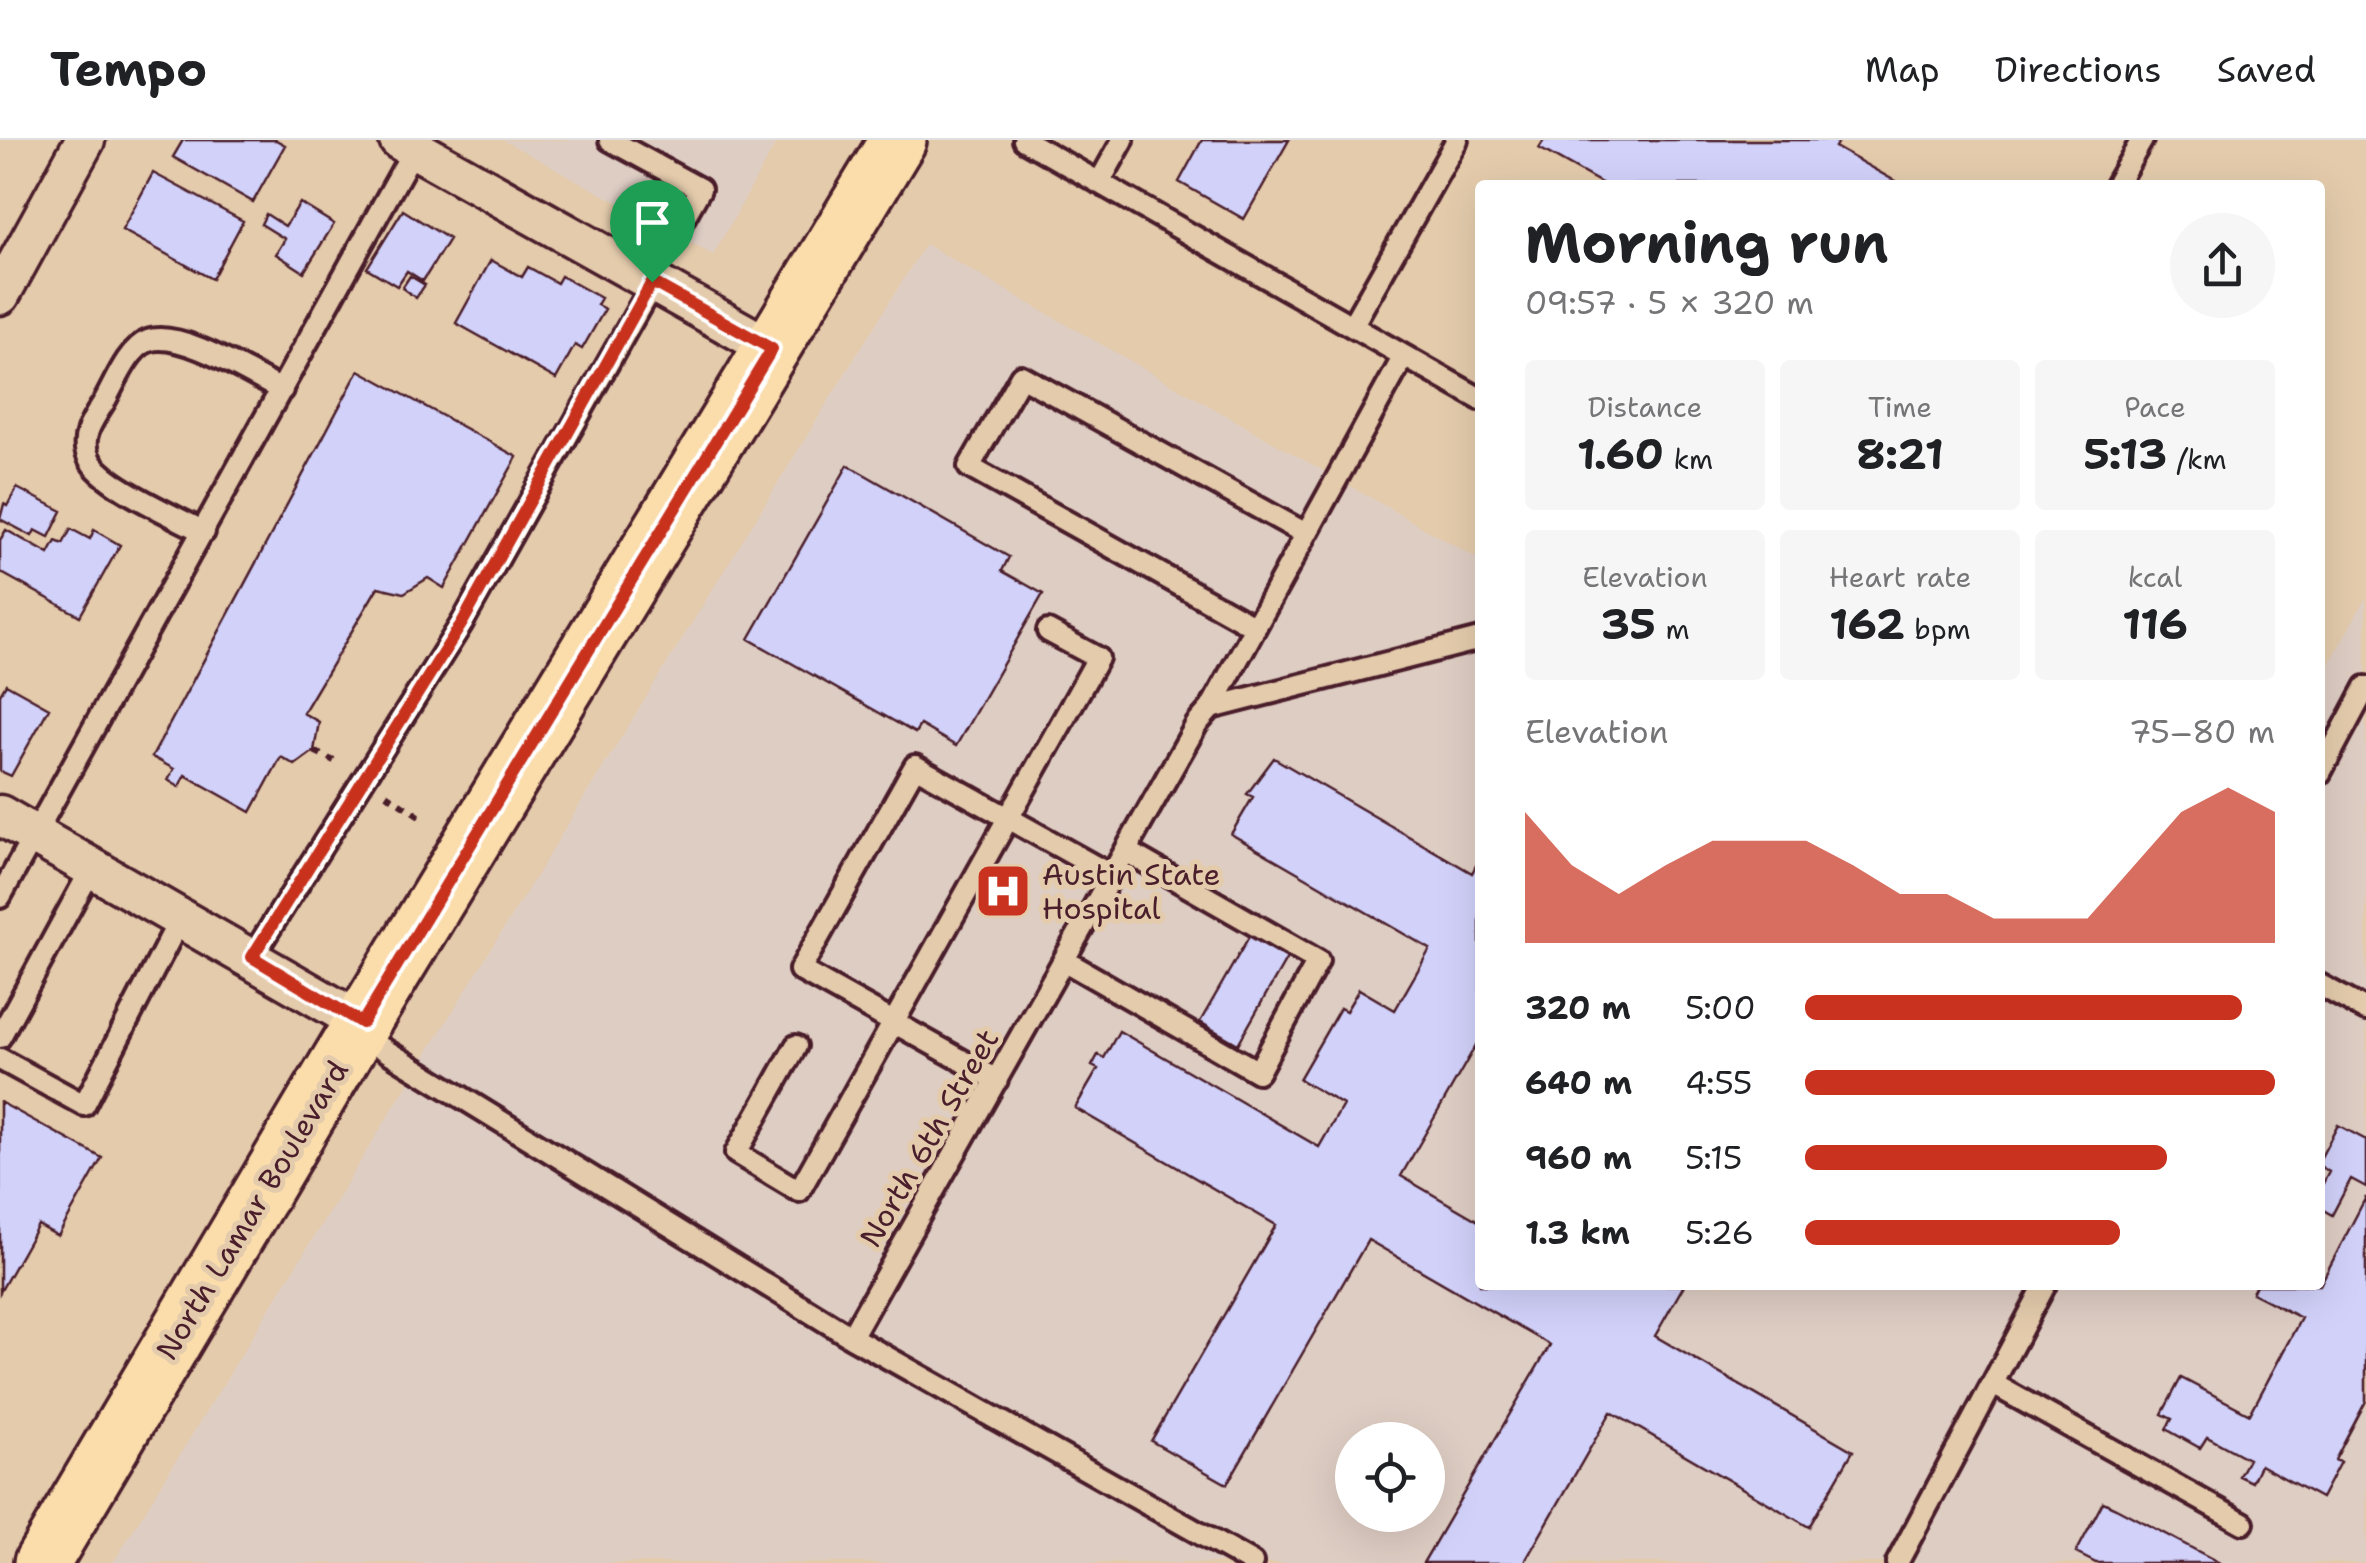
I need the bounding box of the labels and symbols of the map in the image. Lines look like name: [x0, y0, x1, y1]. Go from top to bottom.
pin: [610, 180, 695, 283]
place label: Austin State Hospital: [1042, 854, 1220, 929]
hospital icon: Austin State Hospital: [973, 861, 1033, 921]
street label: North 6th Street: [850, 1021, 1008, 1255]
street label: North Lamar Boulevard: [146, 1053, 358, 1367]

